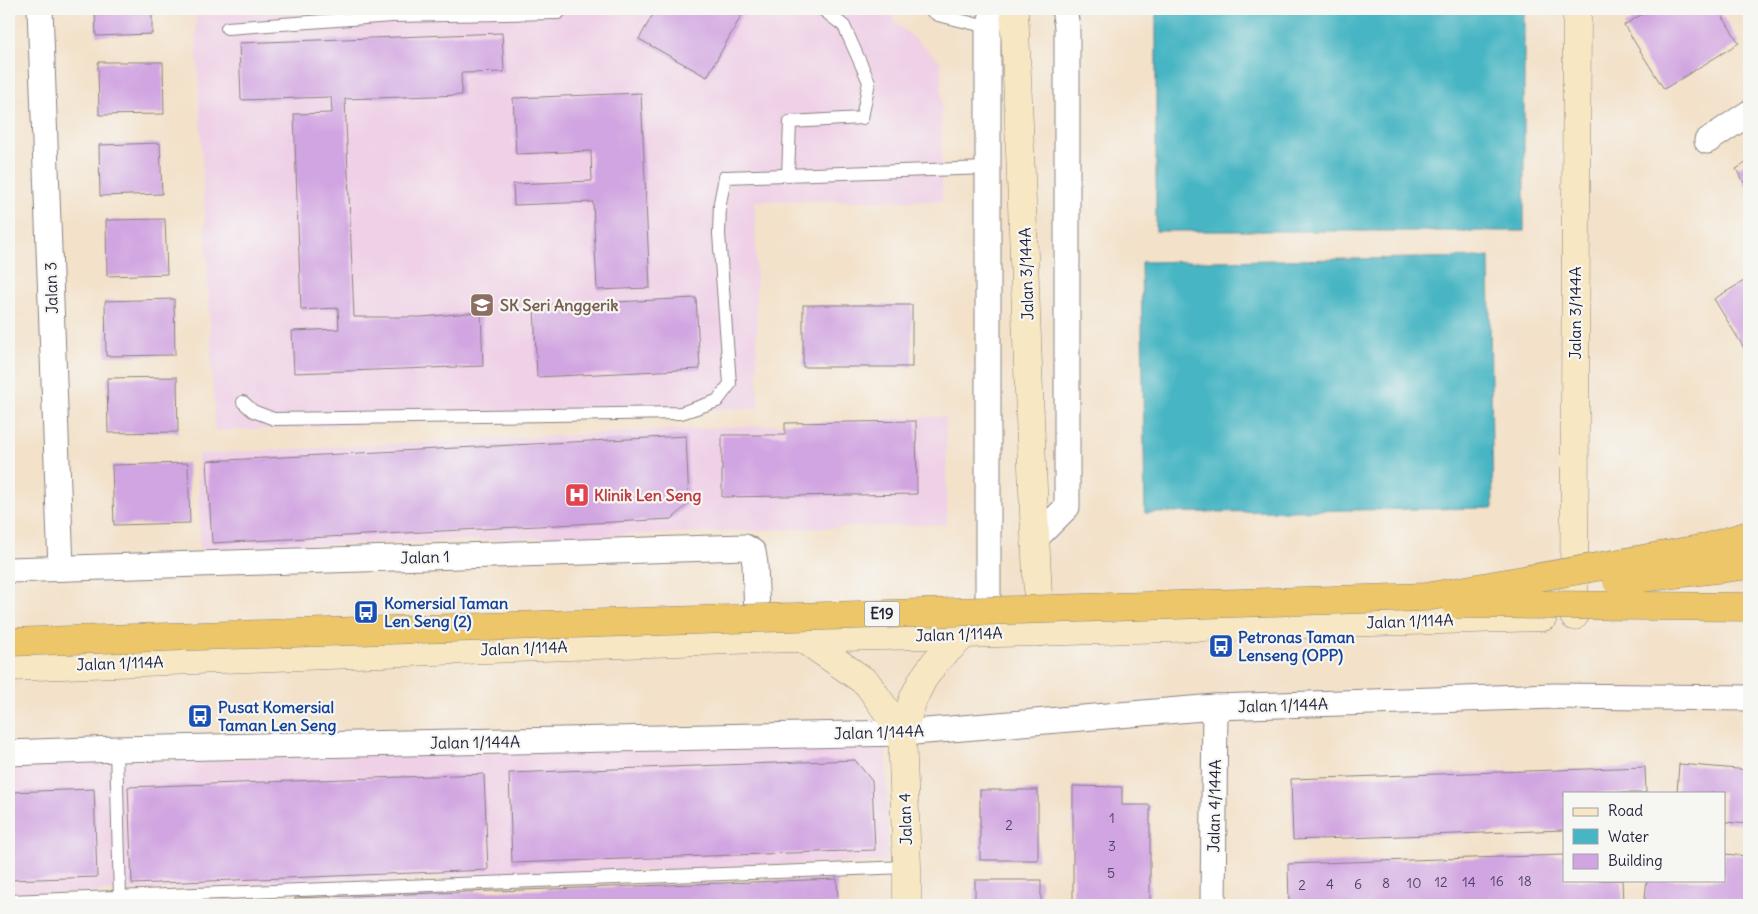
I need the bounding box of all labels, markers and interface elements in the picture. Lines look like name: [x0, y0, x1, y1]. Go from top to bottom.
street label: Jalan 3/144A: [1014, 227, 1038, 321]
street label: Jalan 3: [40, 262, 62, 314]
street label: Jalan 3/144A: [1565, 266, 1585, 360]
school or university icon: SK Seri Anggerik: [469, 292, 495, 318]
place label: SK Seri Anggerik: [500, 295, 618, 316]
hospital icon: Klinik Len Seng: [564, 482, 590, 508]
place label: Klinik Len Seng: [594, 485, 702, 506]
street label: Jalan 1: [400, 546, 450, 568]
place label: Komersial Taman Len Seng (2): [384, 593, 508, 632]
bus stop icon: Komersial Taman Len Seng (2): [353, 599, 379, 625]
road number: E19: [864, 602, 900, 626]
street label: Jalan 1/114A: [1366, 609, 1454, 633]
street label: Jalan 1/114A: [915, 622, 1003, 646]
place label: Petronas Taman Lenseng (OPP): [1238, 627, 1355, 666]
bus stop icon: Petronas Taman Lenseng (OPP): [1208, 633, 1234, 659]
street label: Jalan 1/114A: [480, 636, 568, 660]
street label: Jalan 1/114A: [76, 651, 164, 675]
street label: Jalan 1/144A: [1238, 693, 1328, 717]
place label: Pusat Komersial Taman Len Seng: [218, 697, 336, 736]
bus stop icon: Pusat Komersial Taman Len Seng: [187, 703, 213, 729]
street label: Jalan 1/144A: [834, 720, 924, 744]
street label: Jalan 1/144A: [430, 731, 520, 753]
street label: Jalan 4/144A: [1203, 759, 1225, 853]
legend: [1563, 792, 1726, 882]
street label: Jalan 4: [894, 793, 916, 845]
text: Road: [1608, 801, 1643, 820]
house number: 1: [1109, 809, 1115, 827]
house number: 2: [1005, 816, 1013, 834]
text: Water: [1608, 827, 1649, 846]
house number: 3: [1108, 837, 1116, 855]
text: Building: [1608, 851, 1663, 870]
house number: 5: [1107, 864, 1115, 882]
house number: 16: [1490, 872, 1504, 890]
house number: 18: [1518, 872, 1532, 890]
house number: 12: [1434, 873, 1448, 891]
house number: 14: [1462, 873, 1476, 891]
house number: 8: [1382, 874, 1390, 892]
house number: 10: [1407, 874, 1421, 892]
house number: 4: [1326, 875, 1334, 893]
house number: 6: [1354, 875, 1362, 893]
house number: 2: [1298, 876, 1306, 894]

